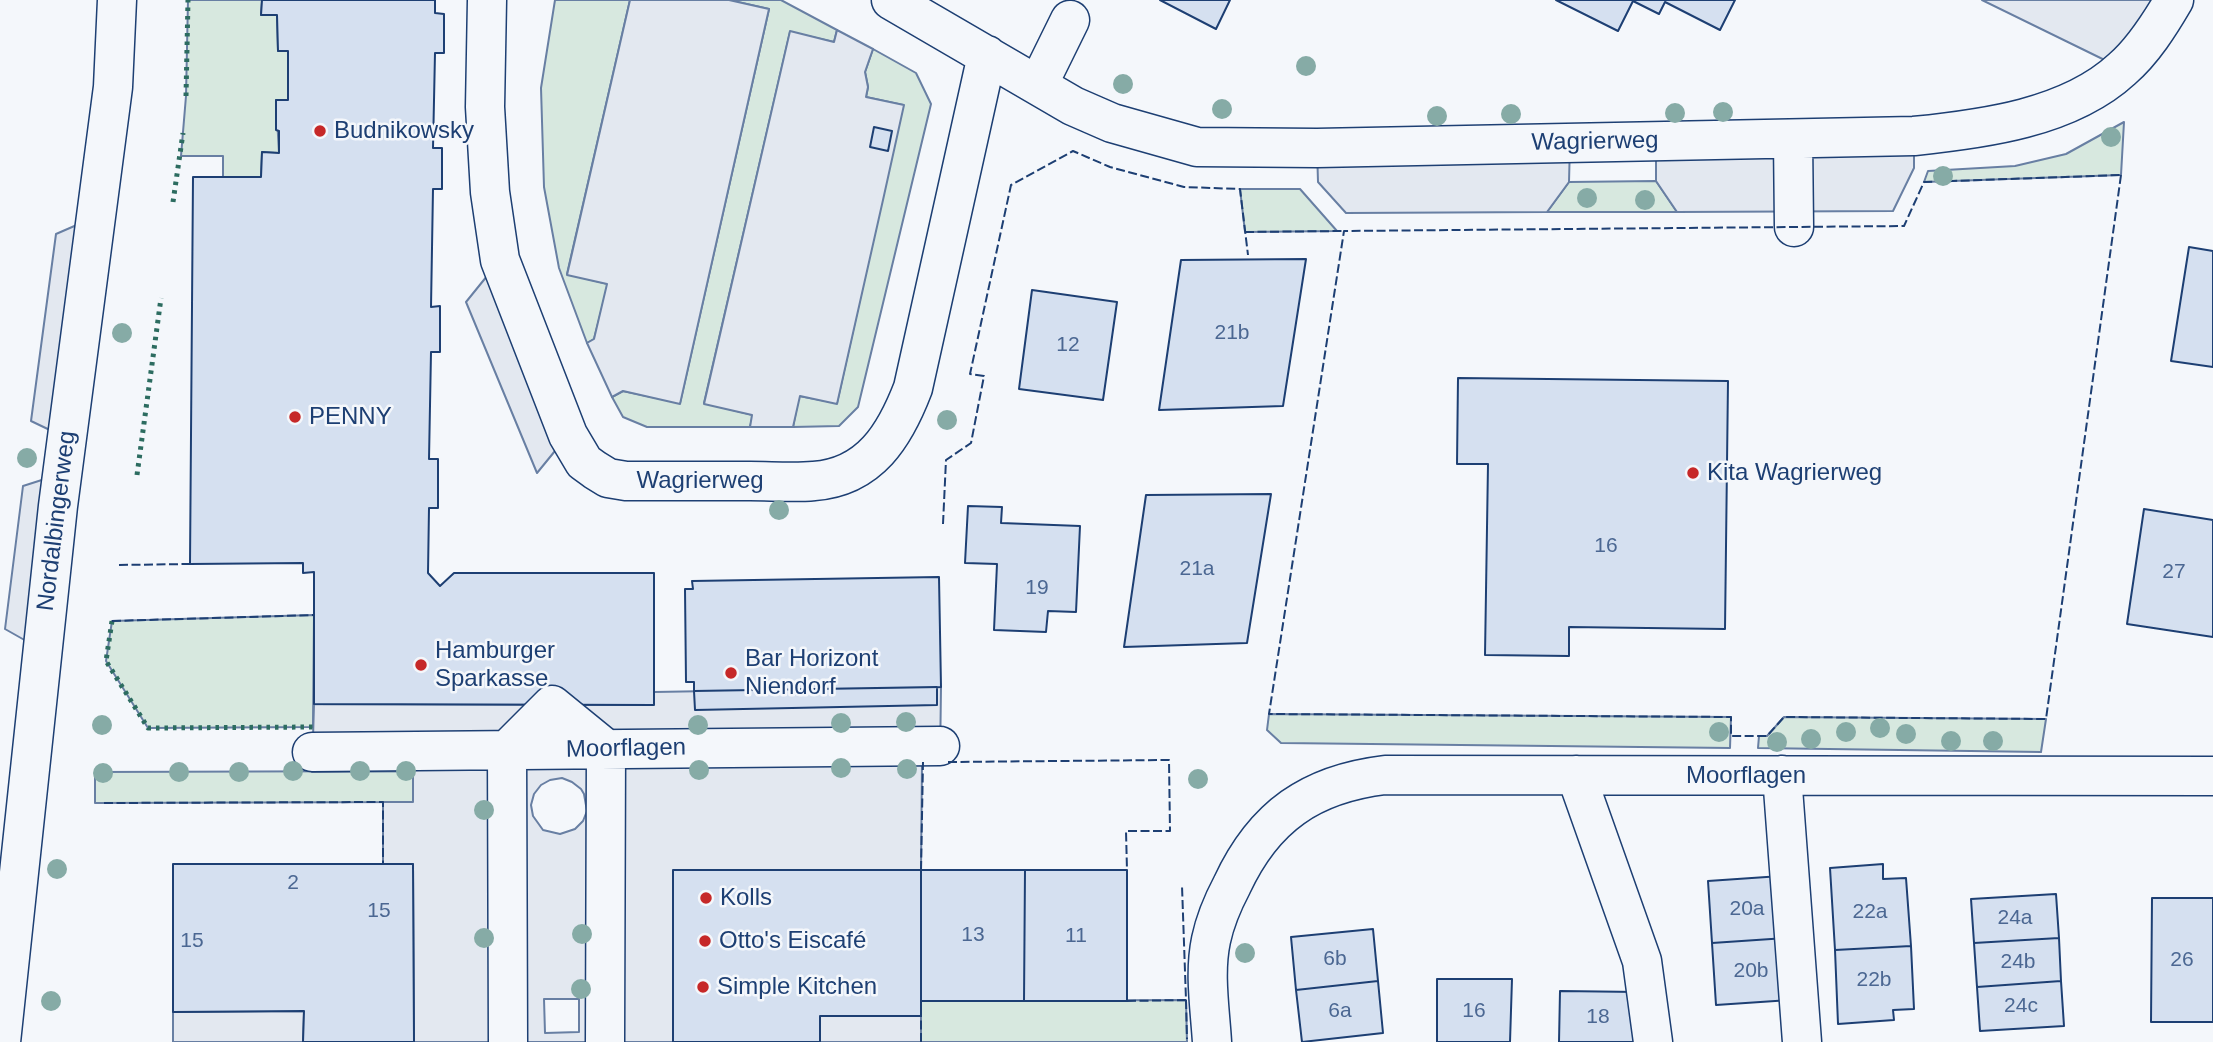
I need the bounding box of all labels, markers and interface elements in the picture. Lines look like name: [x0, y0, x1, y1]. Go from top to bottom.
place label: Budnikowsky: [334, 117, 474, 145]
marker: Budnikowsky: [312, 123, 328, 139]
street label: Wagrierweg: [1531, 126, 1659, 158]
house number: 21b: [1214, 320, 1250, 346]
house number: 12: [1056, 332, 1080, 358]
place label: PENNY: [309, 403, 392, 431]
marker: PENNY: [287, 409, 303, 425]
street label: Nordalbingerweg: [32, 429, 82, 613]
place label: Kita Wagrierweg: [1707, 459, 1882, 487]
marker: Kita Wagrierweg: [1685, 465, 1701, 481]
street label: Wagrierweg: [636, 467, 764, 495]
house number: 16: [1594, 533, 1618, 559]
house number: 21a: [1179, 556, 1215, 582]
house number: 27: [2162, 559, 2186, 585]
house number: 19: [1025, 575, 1049, 601]
place label: Hamburger Sparkasse: [435, 637, 555, 693]
place label: Bar Horizont Niendorf: [745, 645, 878, 701]
marker: Hamburger Sparkasse: [413, 657, 429, 673]
marker: Bar Horizont Niendorf: [723, 665, 739, 681]
street label: Moorflagen: [566, 734, 686, 764]
street label: Moorflagen: [1686, 762, 1806, 790]
house number: 2: [287, 870, 299, 896]
place label: Kolls: [720, 884, 772, 912]
marker: Kolls: [698, 890, 714, 906]
house number: 20a: [1729, 896, 1765, 922]
house number: 15: [367, 898, 391, 924]
house number: 22a: [1852, 899, 1888, 925]
house number: 24a: [1997, 905, 2033, 931]
house number: 13: [961, 922, 985, 948]
house number: 11: [1065, 923, 1087, 949]
place label: Otto's Eiscafé: [719, 927, 866, 955]
house number: 15: [180, 928, 204, 954]
marker: Otto's Eiscafé: [697, 933, 713, 949]
house number: 6b: [1323, 946, 1347, 972]
house number: 26: [2170, 947, 2194, 973]
house number: 24b: [2000, 949, 2036, 975]
house number: 20b: [1733, 958, 1769, 984]
house number: 22b: [1856, 967, 1892, 993]
place label: Simple Kitchen: [717, 973, 877, 1001]
marker: Simple Kitchen: [695, 979, 711, 995]
house number: 24c: [2004, 993, 2038, 1019]
house number: 6a: [1328, 998, 1352, 1024]
house number: 16: [1462, 998, 1486, 1024]
house number: 18: [1586, 1004, 1610, 1030]

